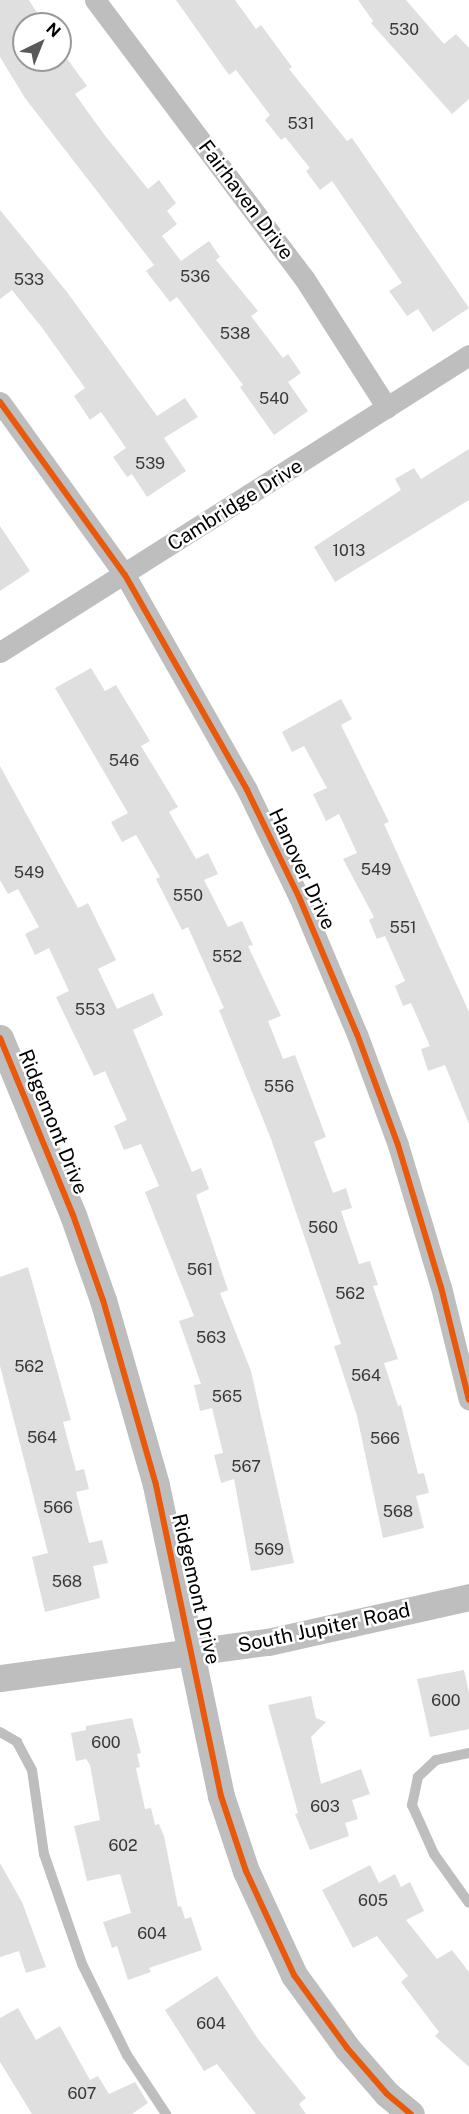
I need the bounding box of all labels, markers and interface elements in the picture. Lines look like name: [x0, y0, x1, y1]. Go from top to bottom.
north arrow: [12, 12, 72, 72]
text: N: [42, 19, 64, 41]
house number: 530: [389, 20, 419, 40]
house number: 531: [288, 114, 314, 134]
street label: Fairhaven Drive: [193, 136, 299, 264]
house number: 536: [180, 267, 210, 287]
house number: 533: [14, 270, 44, 290]
house number: 538: [220, 324, 250, 344]
house number: 540: [259, 389, 289, 409]
house number: 539: [135, 454, 165, 474]
street label: Cambridge Drive: [163, 454, 307, 556]
house number: 1013: [333, 541, 365, 561]
house number: 546: [109, 751, 139, 771]
street label: Hanover Drive: [264, 805, 340, 933]
house number: 549: [361, 860, 391, 880]
house number: 549: [14, 863, 44, 883]
house number: 550: [173, 886, 203, 906]
house number: 551: [389, 918, 417, 938]
house number: 552: [212, 947, 242, 967]
house number: 553: [75, 1000, 105, 1020]
street label: Ridgemont Drive: [13, 1046, 93, 1198]
house number: 556: [264, 1077, 294, 1097]
house number: 560: [308, 1218, 338, 1238]
house number: 561: [187, 1260, 213, 1280]
house number: 562: [335, 1284, 365, 1304]
house number: 563: [196, 1328, 226, 1348]
house number: 562: [14, 1357, 44, 1377]
house number: 564: [351, 1366, 381, 1386]
house number: 565: [212, 1387, 242, 1407]
house number: 564: [27, 1428, 57, 1448]
house number: 566: [370, 1429, 400, 1449]
house number: 567: [231, 1457, 261, 1477]
house number: 566: [43, 1498, 73, 1518]
house number: 568: [383, 1502, 413, 1522]
street label: Ridgemont Drive: [167, 1511, 225, 1667]
house number: 569: [254, 1540, 284, 1560]
house number: 568: [52, 1572, 82, 1592]
street label: South Jupiter Road: [236, 1598, 412, 1658]
house number: 600: [431, 1691, 461, 1711]
house number: 600: [91, 1733, 121, 1753]
house number: 603: [310, 1797, 340, 1817]
house number: 602: [108, 1836, 138, 1856]
house number: 605: [358, 1891, 388, 1911]
house number: 604: [137, 1924, 167, 1944]
house number: 604: [196, 2014, 226, 2034]
house number: 607: [68, 2084, 96, 2104]

